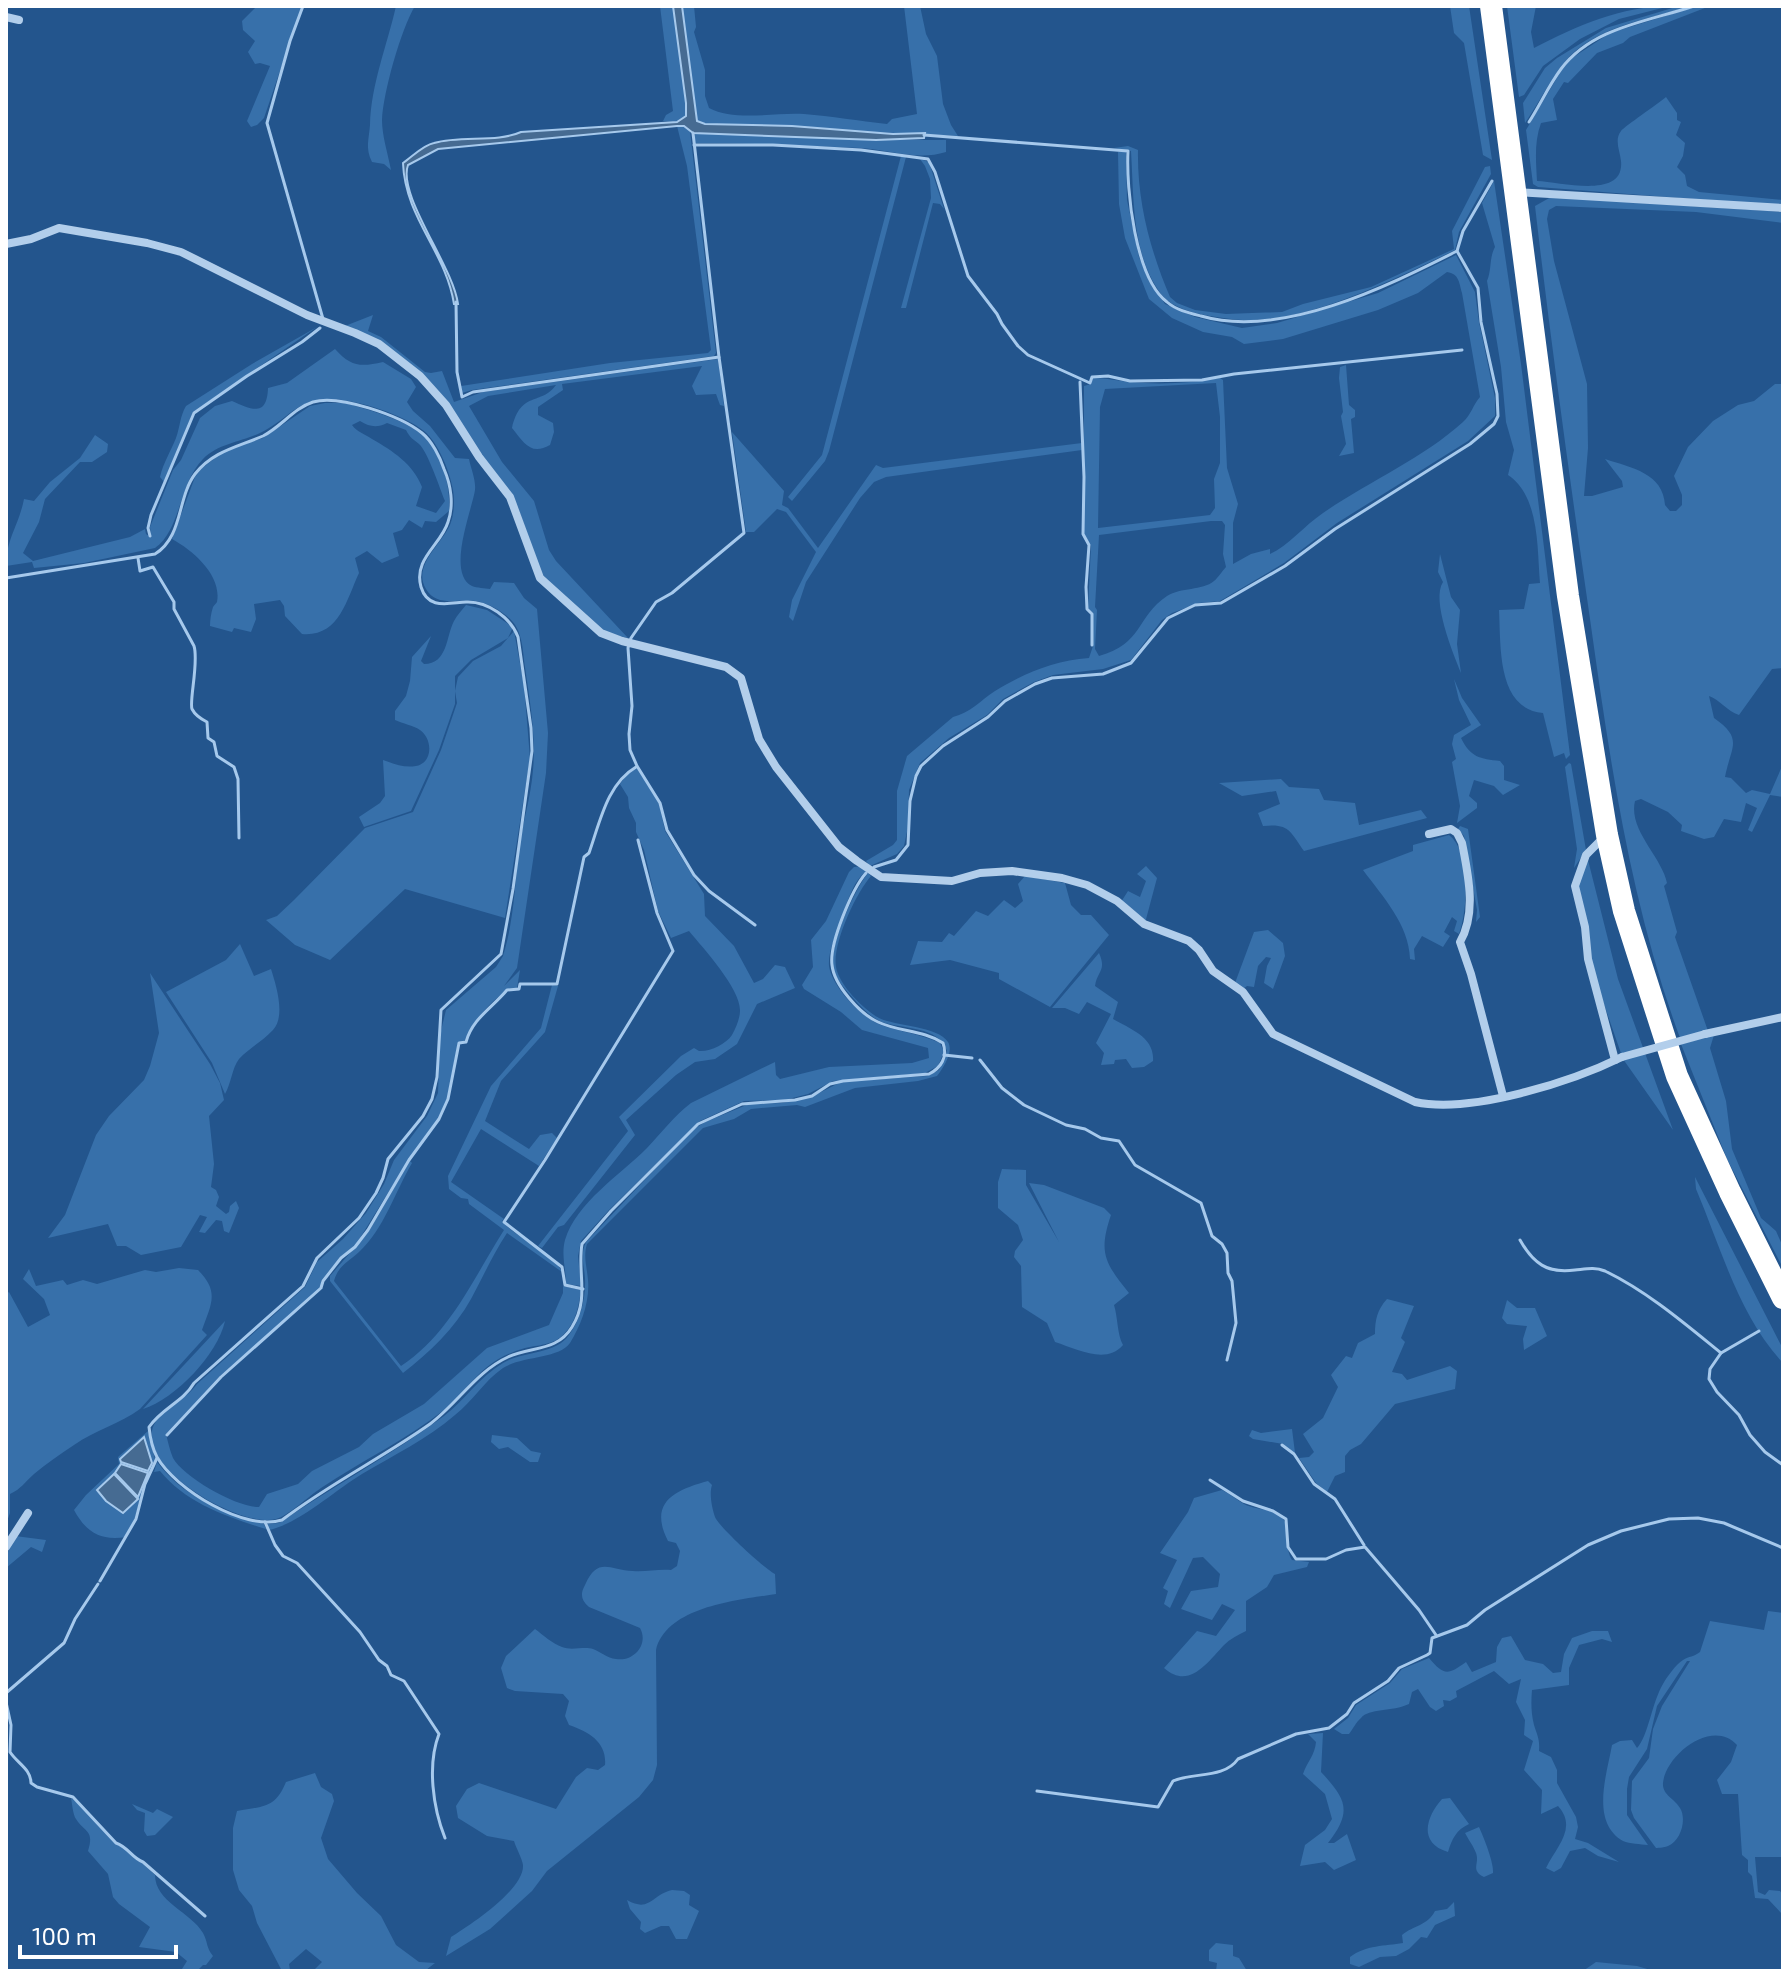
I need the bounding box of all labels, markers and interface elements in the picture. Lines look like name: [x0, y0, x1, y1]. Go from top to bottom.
scale bar: [20, 1909, 176, 1959]
text: 100 m: [32, 1921, 97, 1950]

